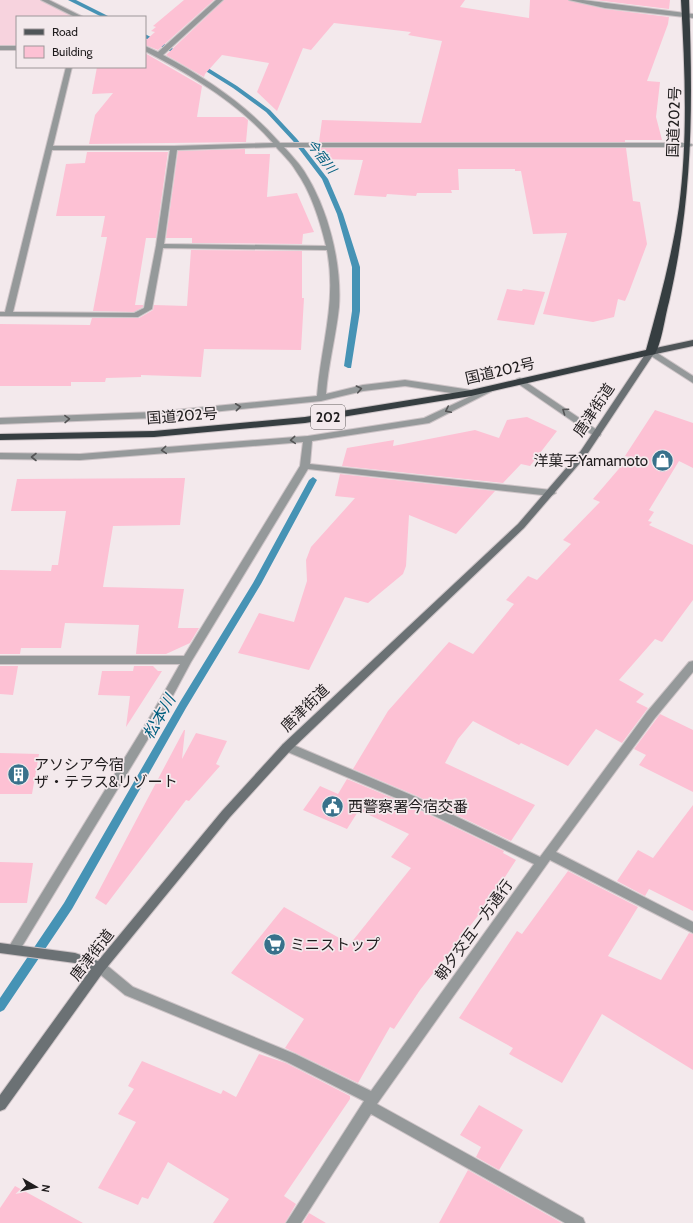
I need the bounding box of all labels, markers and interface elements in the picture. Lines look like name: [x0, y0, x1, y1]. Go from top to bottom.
legend: [16, 16, 146, 68]
text: Road: [52, 24, 78, 39]
text: Building: [52, 44, 94, 59]
street label: 国道202号: [664, 86, 684, 158]
water label: 今宿川: [304, 136, 342, 178]
street label: 国道202号: [463, 354, 537, 388]
street label: 唐津街道: [570, 380, 618, 440]
one-way arrow: [356, 386, 363, 394]
one-way arrow: [235, 402, 241, 411]
street label: 国道202号: [146, 405, 218, 427]
road number: 202: [311, 405, 345, 429]
one-way arrow: [444, 405, 452, 413]
one-way arrow: [562, 409, 569, 416]
one-way arrow: [64, 415, 70, 423]
one-way arrow: [290, 435, 297, 444]
one-way arrow: [161, 446, 167, 455]
shop icon: 洋菓子Yamamoto: [650, 448, 676, 474]
place label: 洋菓子Yamamoto: [533, 452, 648, 470]
one-way arrow: [31, 453, 37, 461]
street label: 唐津街道: [277, 681, 333, 735]
water label: 松本川: [139, 690, 180, 743]
place label: アソシア今宿 ザ・テラス&リゾート: [34, 756, 178, 791]
building icon: アソシア今宿 ザ・テラス&リゾート: [5, 761, 31, 787]
public building icon: 西警察署今宿交番: [320, 794, 346, 820]
place label: 西警察署今宿交番: [348, 798, 468, 816]
street label: 朝夕交互一方通行: [431, 876, 517, 984]
street label: 唐津街道: [66, 926, 118, 984]
supermarket icon: ミニストップ: [261, 932, 287, 958]
place label: ミニストップ: [290, 936, 380, 954]
north arrow: [16, 1167, 56, 1207]
text: N: [38, 1184, 53, 1194]

